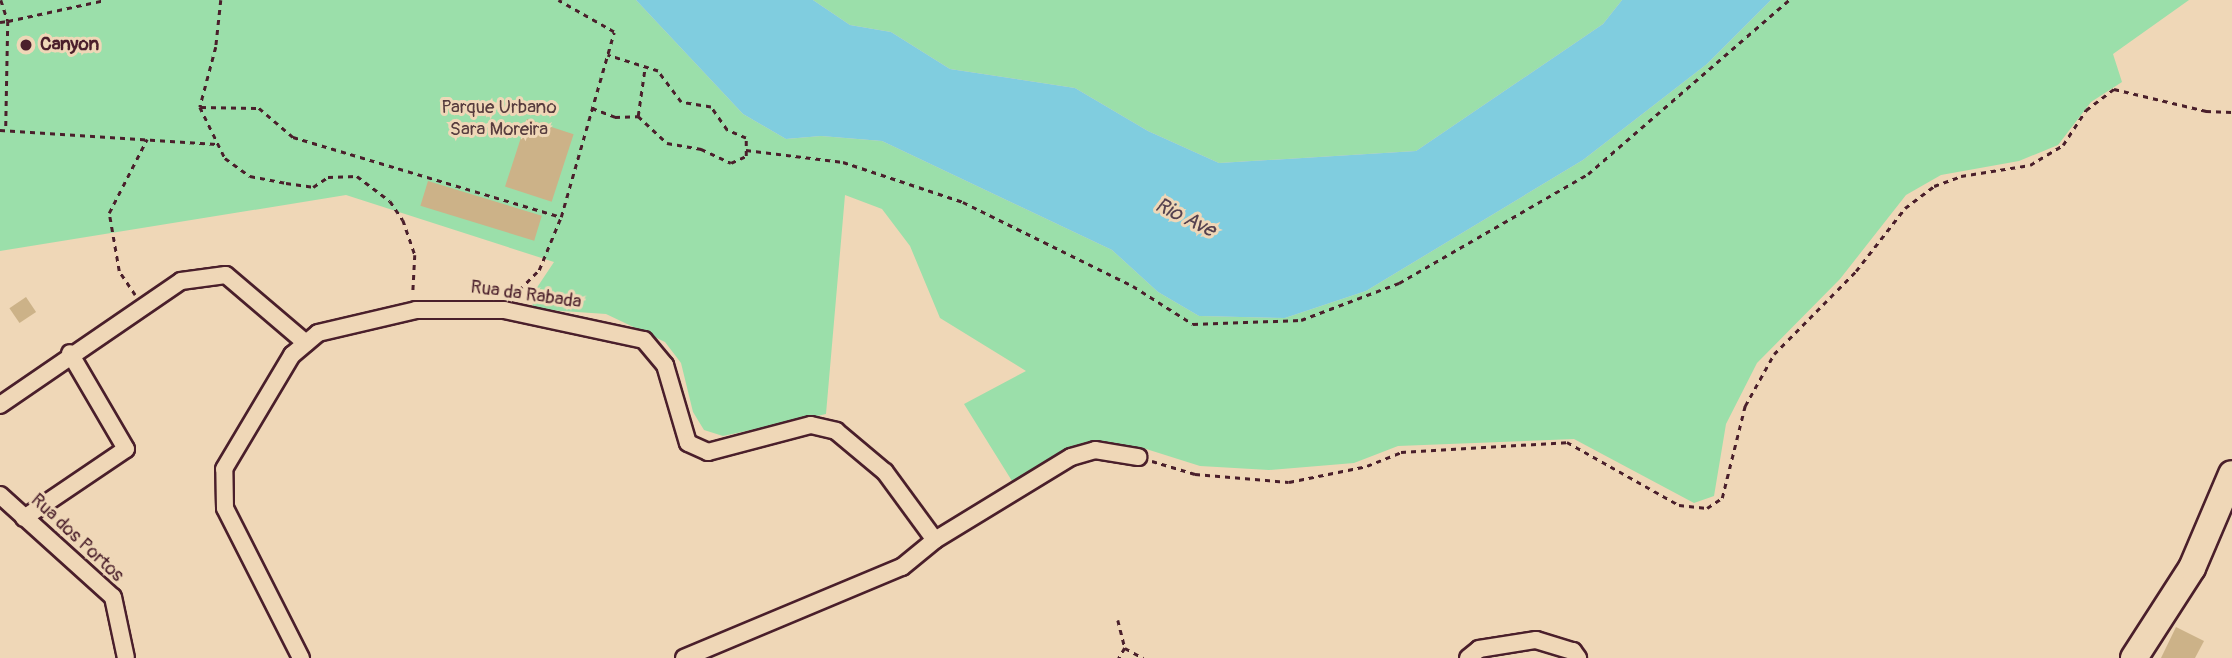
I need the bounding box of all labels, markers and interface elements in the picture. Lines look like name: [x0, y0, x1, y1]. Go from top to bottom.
place label: Canyon: [40, 34, 99, 56]
marker: Canyon: [18, 37, 34, 53]
park label: Parque Urbano Sara Moreira: [441, 97, 557, 141]
water label: Rio Ave: [1151, 193, 1219, 243]
street label: Rua da Rabada: [469, 276, 583, 314]
street label: Rua dos Portos: [26, 489, 128, 587]

